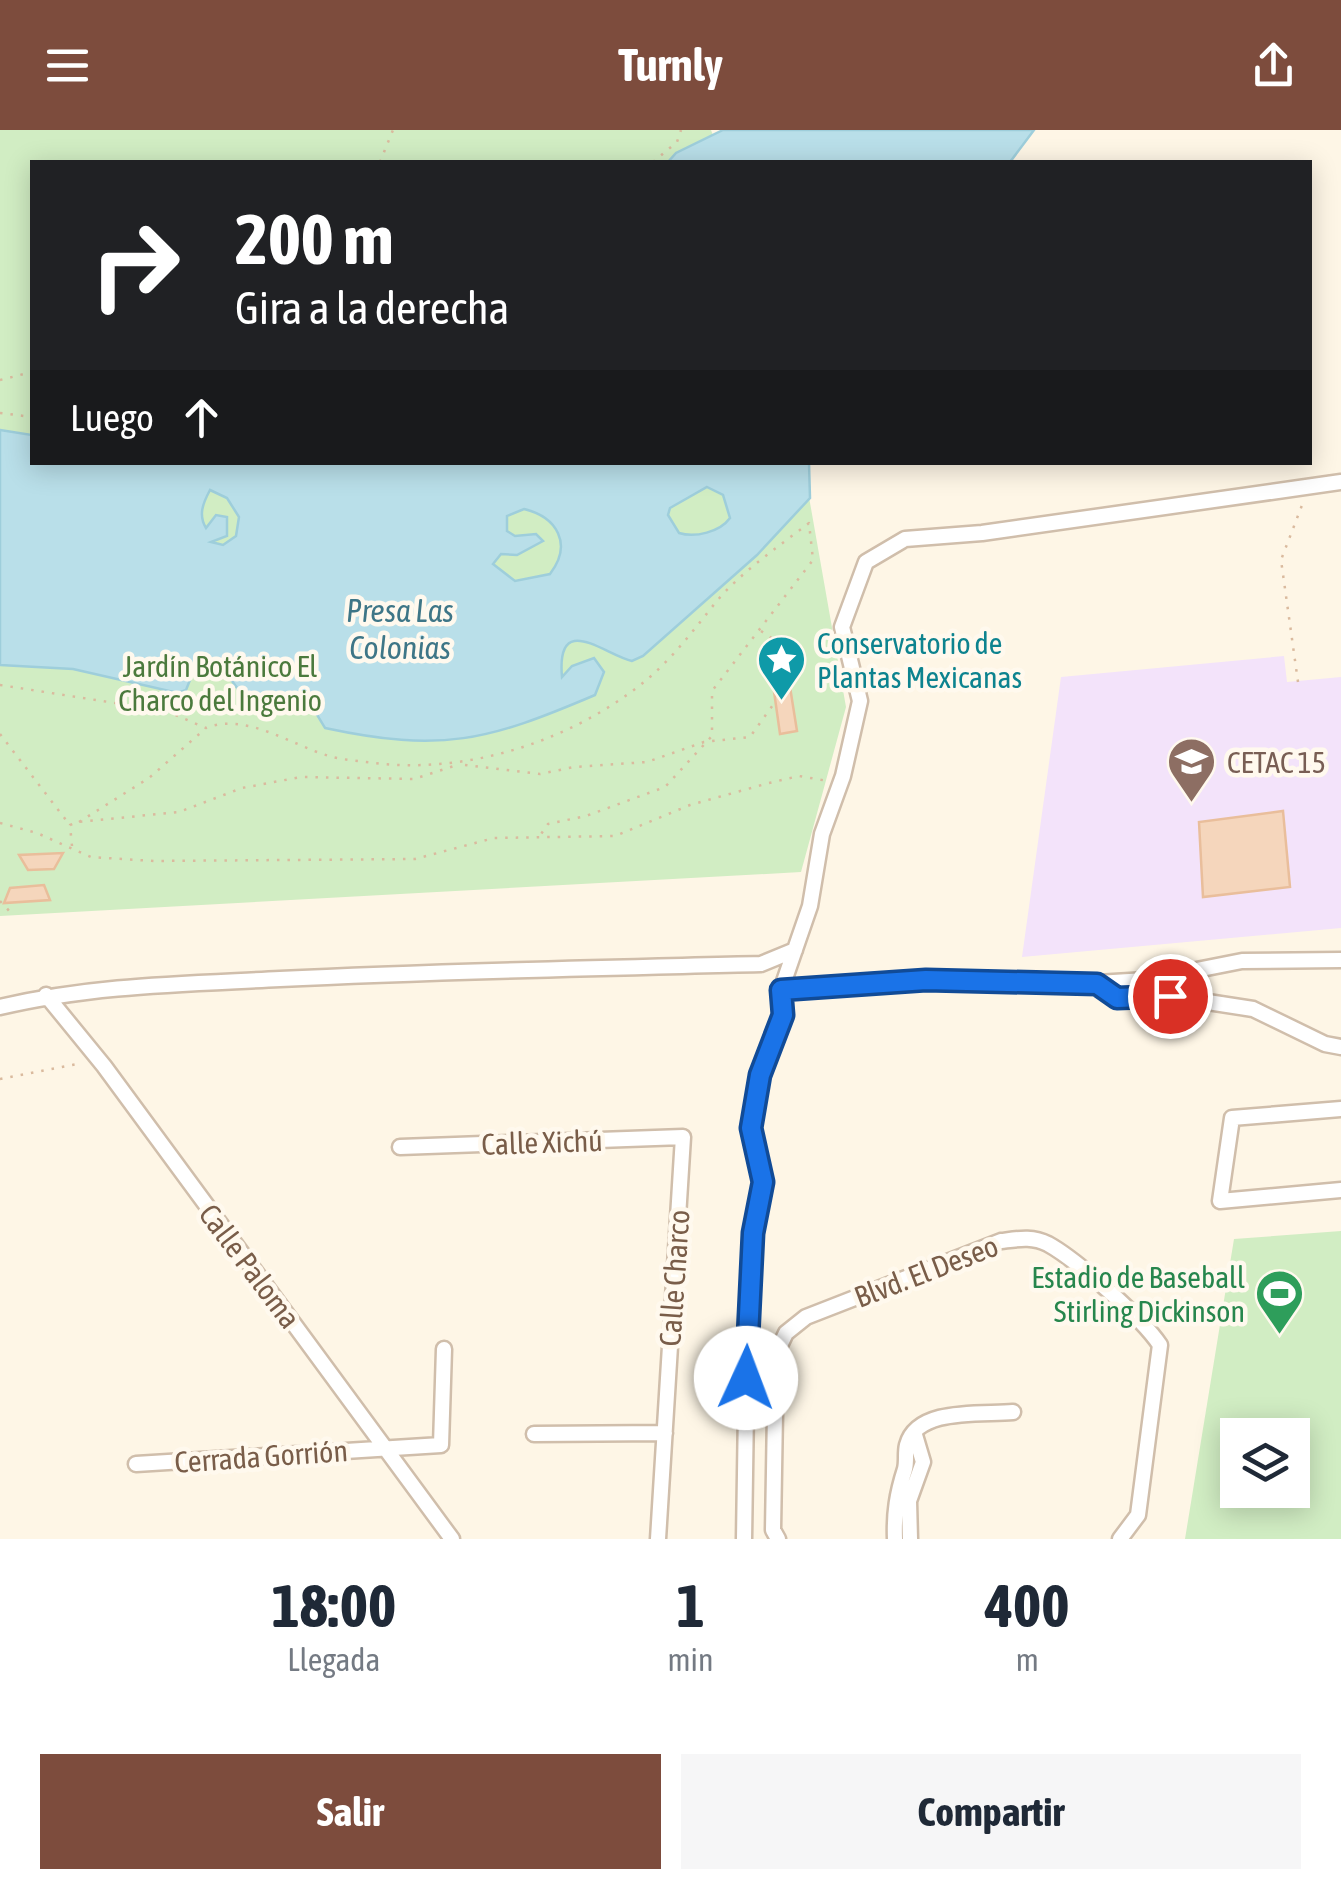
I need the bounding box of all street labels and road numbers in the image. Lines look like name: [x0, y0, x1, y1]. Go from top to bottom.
street label: Calle Xichú: [481, 1123, 603, 1161]
street label: Calle Paloma: [192, 1197, 308, 1335]
street label: Calle Charco: [652, 1209, 696, 1347]
street label: Blvd. El Deseo: [849, 1228, 1003, 1314]
street label: Cerrada Gorrión: [173, 1433, 349, 1479]

